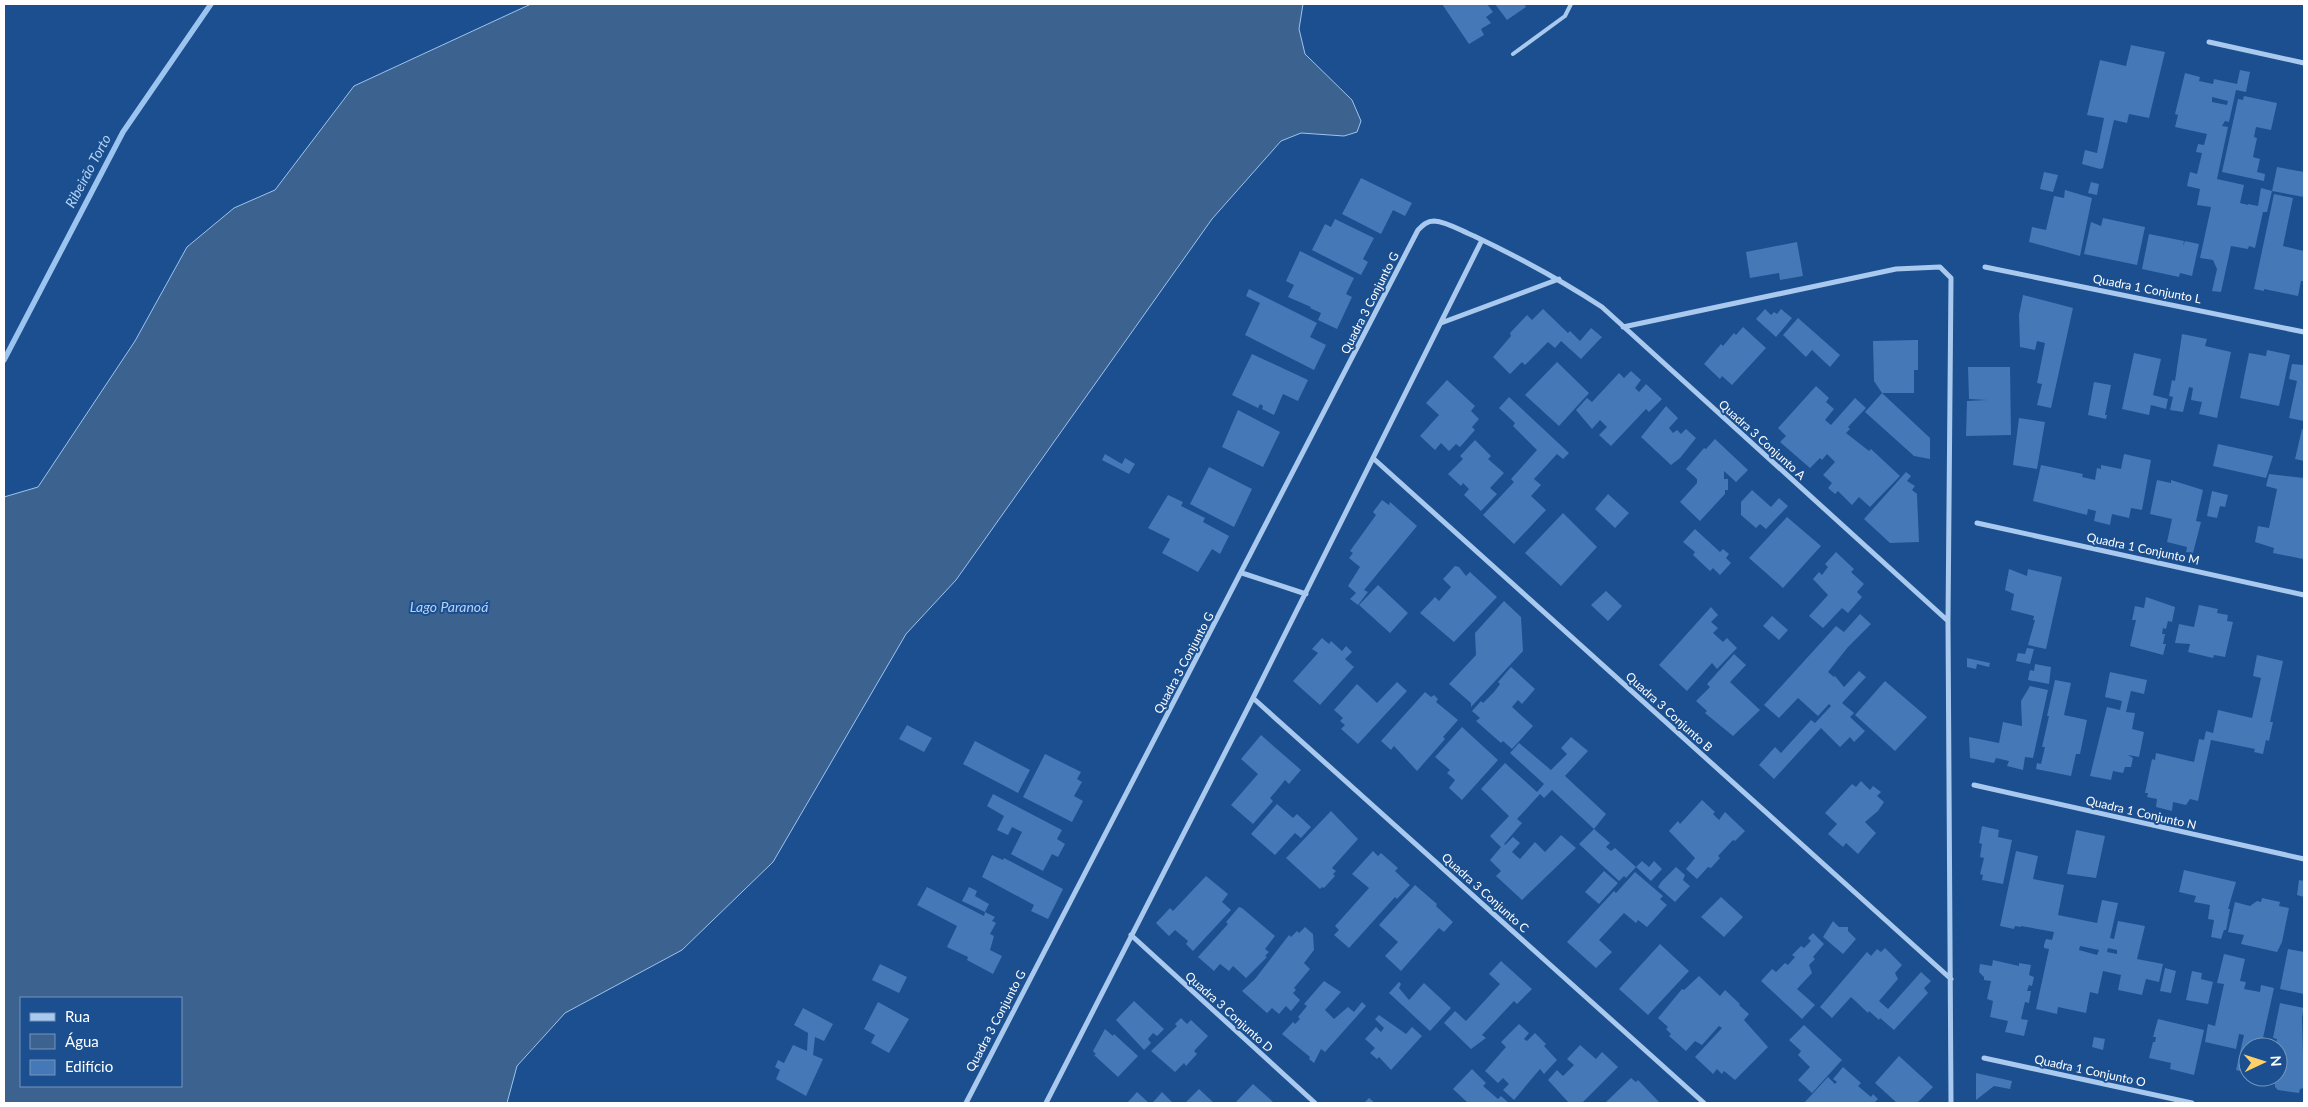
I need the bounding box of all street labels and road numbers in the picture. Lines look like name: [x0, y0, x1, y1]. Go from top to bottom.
street label: Quadra 3 Conjunto G: [1337, 249, 1402, 356]
street label: Quadra 1 Conjunto L: [2092, 271, 2203, 306]
street label: Quadra 3 Conjunto A: [1716, 397, 1809, 483]
street label: Quadra 1 Conjunto M: [2085, 529, 2201, 568]
street label: Quadra 3 Conjunto G: [1150, 609, 1217, 716]
street label: Quadra 3 Conjunto B: [1623, 669, 1716, 755]
street label: Quadra 1 Conjunto N: [2084, 792, 2198, 833]
street label: Quadra 3 Conjunto C: [1439, 850, 1532, 936]
street label: Quadra 3 Conjunto G: [962, 967, 1029, 1074]
street label: Quadra 3 Conjunto D: [1182, 968, 1276, 1055]
street label: Quadra 1 Conjunto O: [2033, 1051, 2148, 1090]

